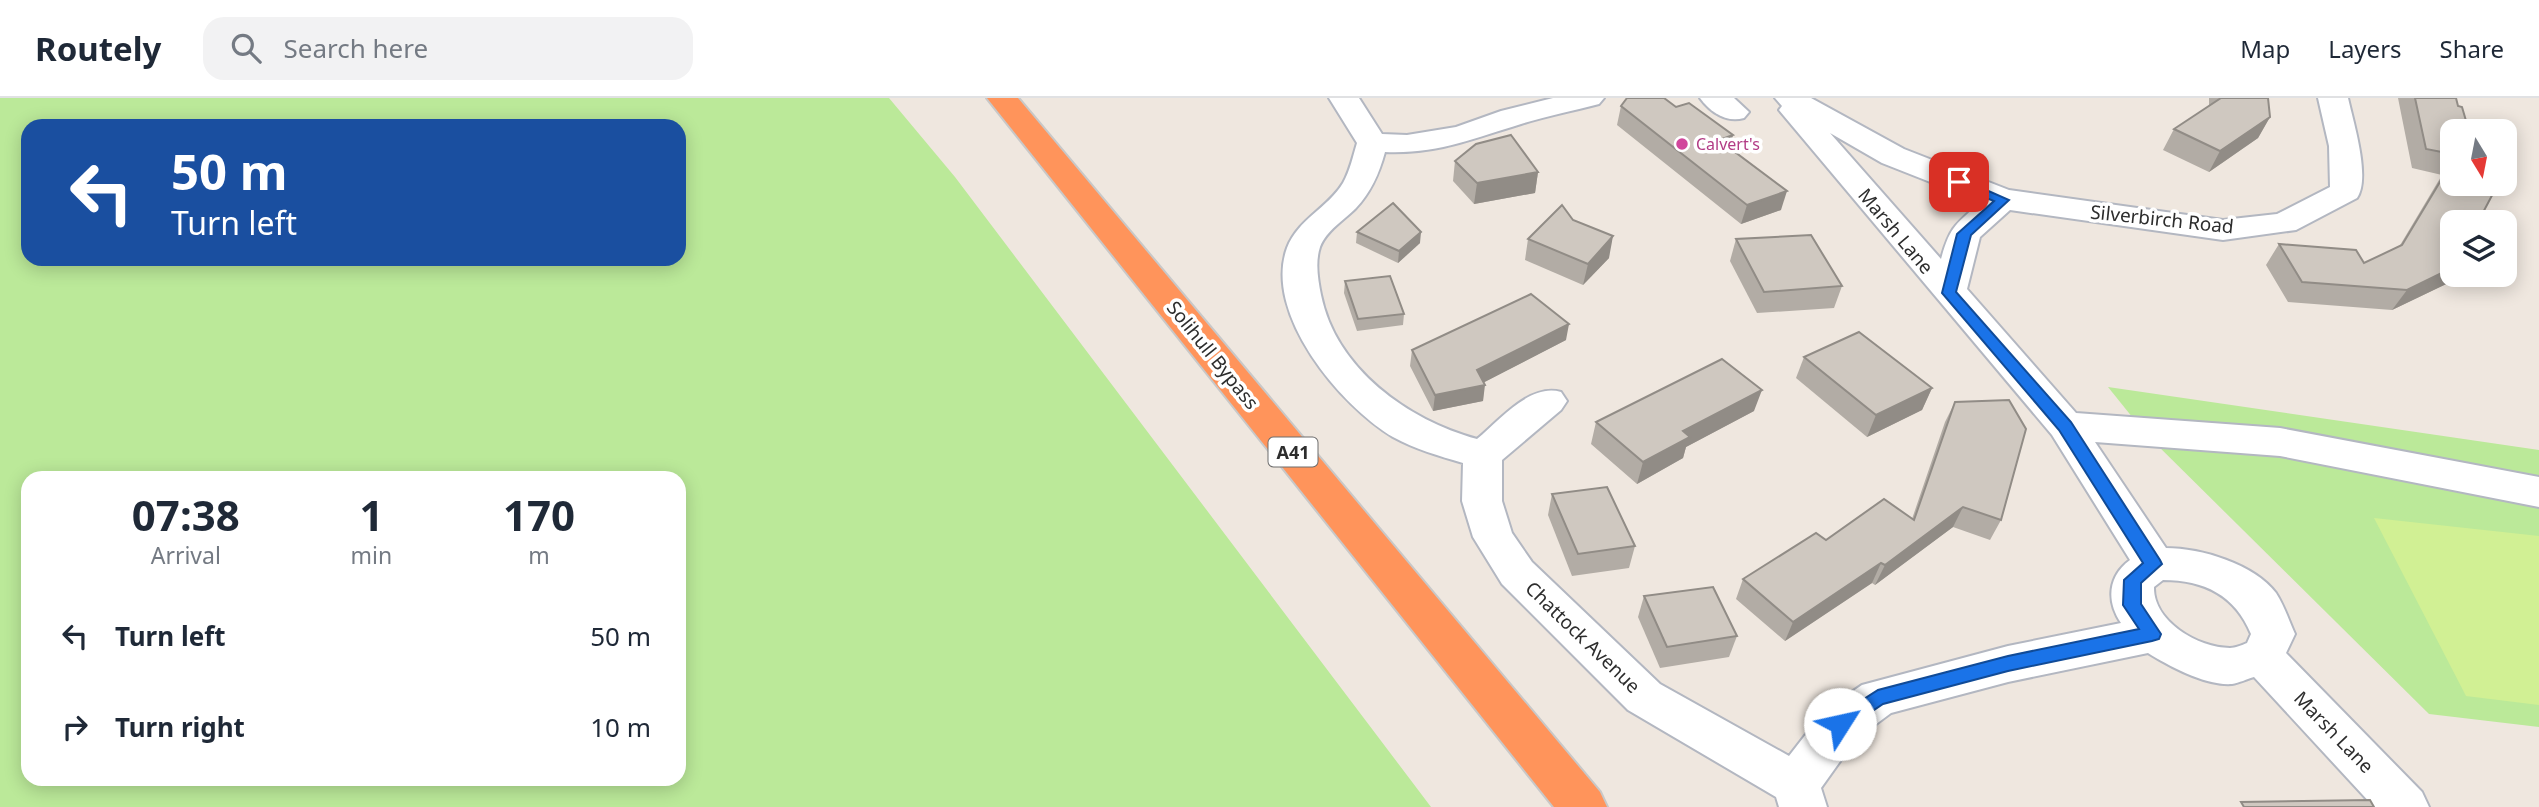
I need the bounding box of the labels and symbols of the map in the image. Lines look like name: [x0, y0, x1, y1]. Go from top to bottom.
north arrow: [2440, 119, 2516, 196]
place label: Calvert's: [1696, 133, 1760, 155]
marker: Calvert's: [1674, 136, 1690, 152]
pin: [1929, 152, 1989, 212]
street label: Marsh Lane: [1852, 183, 1940, 279]
street label: Silverbirch Road: [2089, 199, 2235, 239]
street label: Solihull Bypass: [1161, 295, 1265, 415]
road number: A41: [1268, 438, 1318, 466]
street label: Chattock Avenue: [1520, 575, 1646, 699]
street label: Marsh Lane: [2288, 685, 2380, 779]
position arrow: [1803, 687, 1877, 761]

